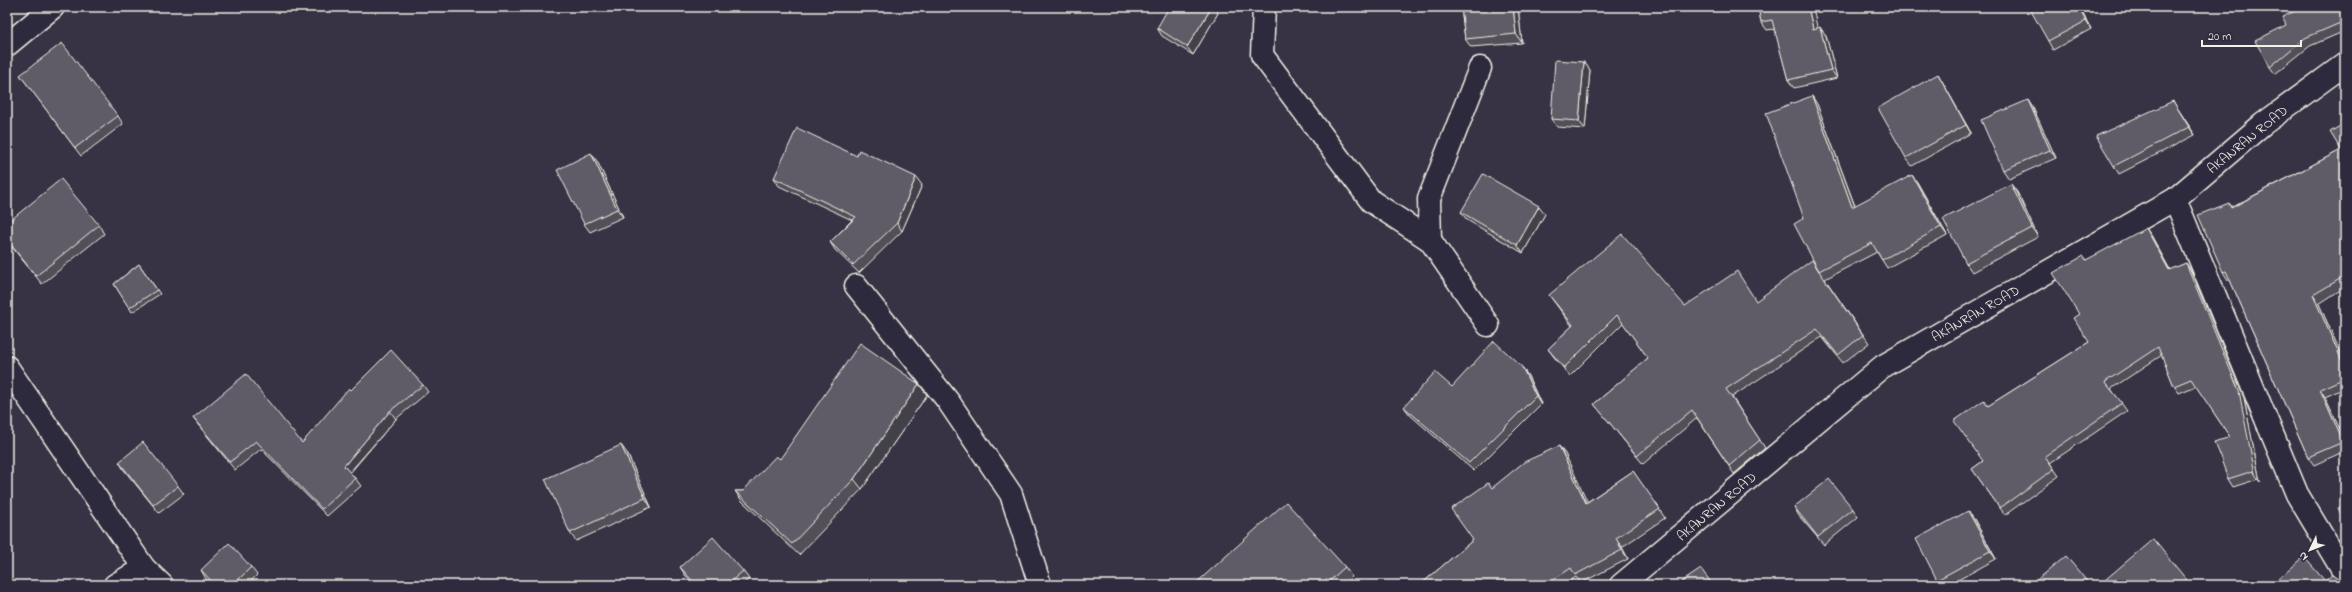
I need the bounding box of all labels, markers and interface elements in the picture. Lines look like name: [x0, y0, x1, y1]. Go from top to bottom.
scale bar: [2202, 22, 2301, 48]
text: 20 m: [2208, 28, 2231, 46]
street label: AKANRAN ROAD: [2203, 101, 2293, 179]
street label: AKANRAN ROAD: [1928, 281, 2024, 348]
street label: AKANRAN ROAD: [1672, 467, 1762, 547]
north arrow: [2290, 530, 2330, 570]
text: N: [2295, 548, 2312, 564]

